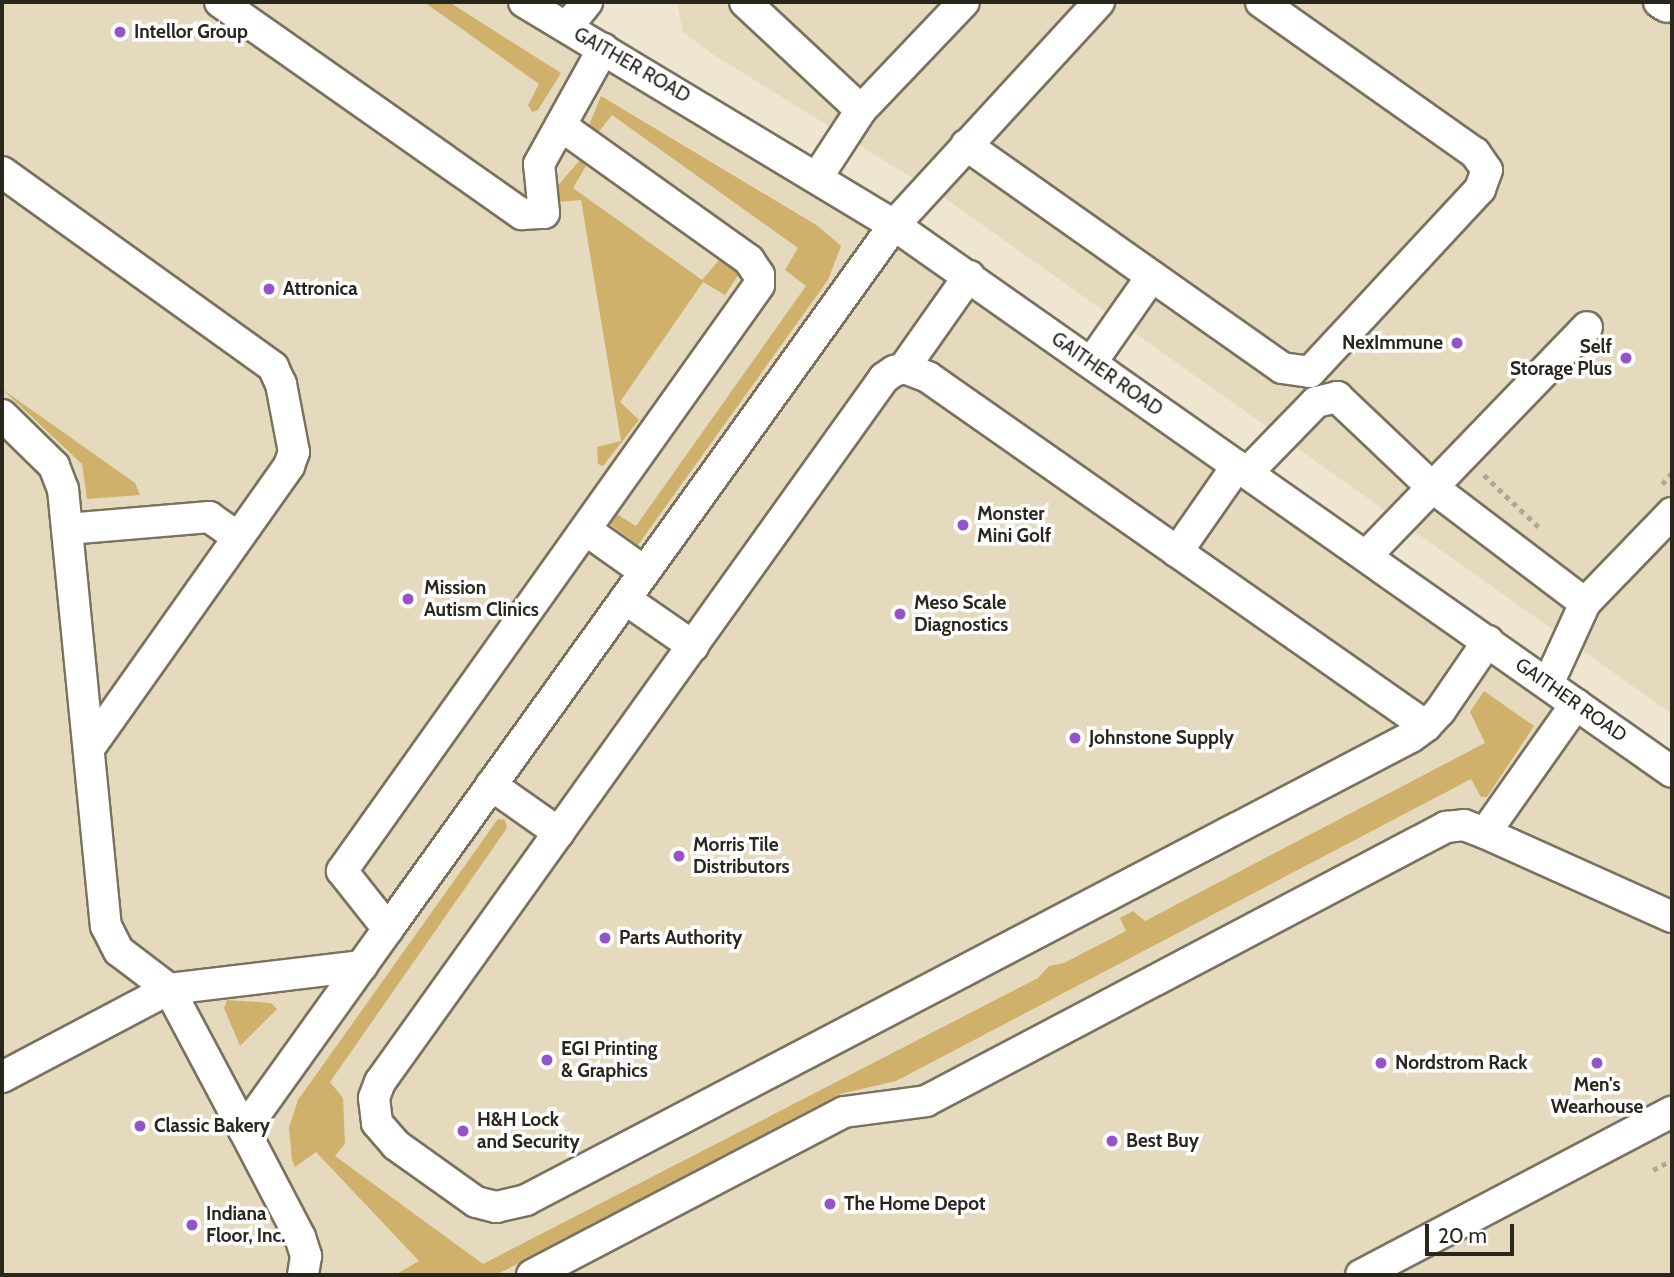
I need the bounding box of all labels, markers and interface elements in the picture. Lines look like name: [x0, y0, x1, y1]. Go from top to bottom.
place label: Intellor Group: [134, 21, 248, 43]
street label: GAITHER ROAD: [570, 22, 694, 108]
marker: Intellor Group: [112, 24, 128, 40]
place label: Attronica: [283, 278, 358, 300]
marker: Attronica: [261, 281, 277, 297]
street label: GAITHER ROAD: [1047, 327, 1167, 421]
place label: NexImmune: [1342, 332, 1443, 354]
marker: NexImmune: [1449, 335, 1465, 351]
place label: Self Storage Plus: [1510, 336, 1612, 380]
marker: Self Storage Plus: [1618, 350, 1634, 366]
place label: Monster Mini Golf: [977, 503, 1051, 547]
marker: Monster Mini Golf: [955, 517, 971, 533]
place label: Mission Autism Clinics: [424, 577, 539, 621]
marker: Mission Autism Clinics: [398, 589, 418, 609]
place label: Meso Scale Diagnostics: [914, 592, 1008, 636]
marker: Meso Scale Diagnostics: [892, 606, 908, 622]
street label: GAITHER ROAD: [1511, 653, 1631, 747]
place label: Johnstone Supply: [1089, 727, 1234, 749]
marker: Johnstone Supply: [1067, 730, 1083, 746]
place label: Morris Tile Distributors: [693, 834, 790, 878]
marker: Morris Tile Distributors: [671, 848, 687, 864]
place label: Parts Authority: [619, 927, 742, 949]
marker: Parts Authority: [597, 930, 613, 946]
place label: EGI Printing & Graphics: [561, 1038, 657, 1082]
marker: EGI Printing & Graphics: [539, 1052, 555, 1068]
place label: Nordstrom Rack: [1395, 1052, 1527, 1074]
marker: Nordstrom Rack: [1373, 1055, 1389, 1071]
marker: Men's Wearhouse: [1589, 1055, 1605, 1071]
place label: Men's Wearhouse: [1551, 1074, 1643, 1118]
place label: H&H Lock and Security: [477, 1109, 580, 1153]
place label: Classic Bakery: [154, 1115, 270, 1137]
marker: Classic Bakery: [132, 1118, 148, 1134]
marker: H&H Lock and Security: [455, 1123, 471, 1139]
place label: Best Buy: [1126, 1130, 1199, 1152]
marker: Best Buy: [1104, 1133, 1120, 1149]
place label: The Home Depot: [844, 1193, 985, 1215]
marker: The Home Depot: [822, 1196, 838, 1212]
place label: Indiana Floor, Inc.: [206, 1203, 285, 1247]
scale bar: [1429, 1210, 1518, 1254]
marker: Indiana Floor, Inc.: [184, 1217, 200, 1233]
text: 20 m: [1438, 1223, 1487, 1248]

